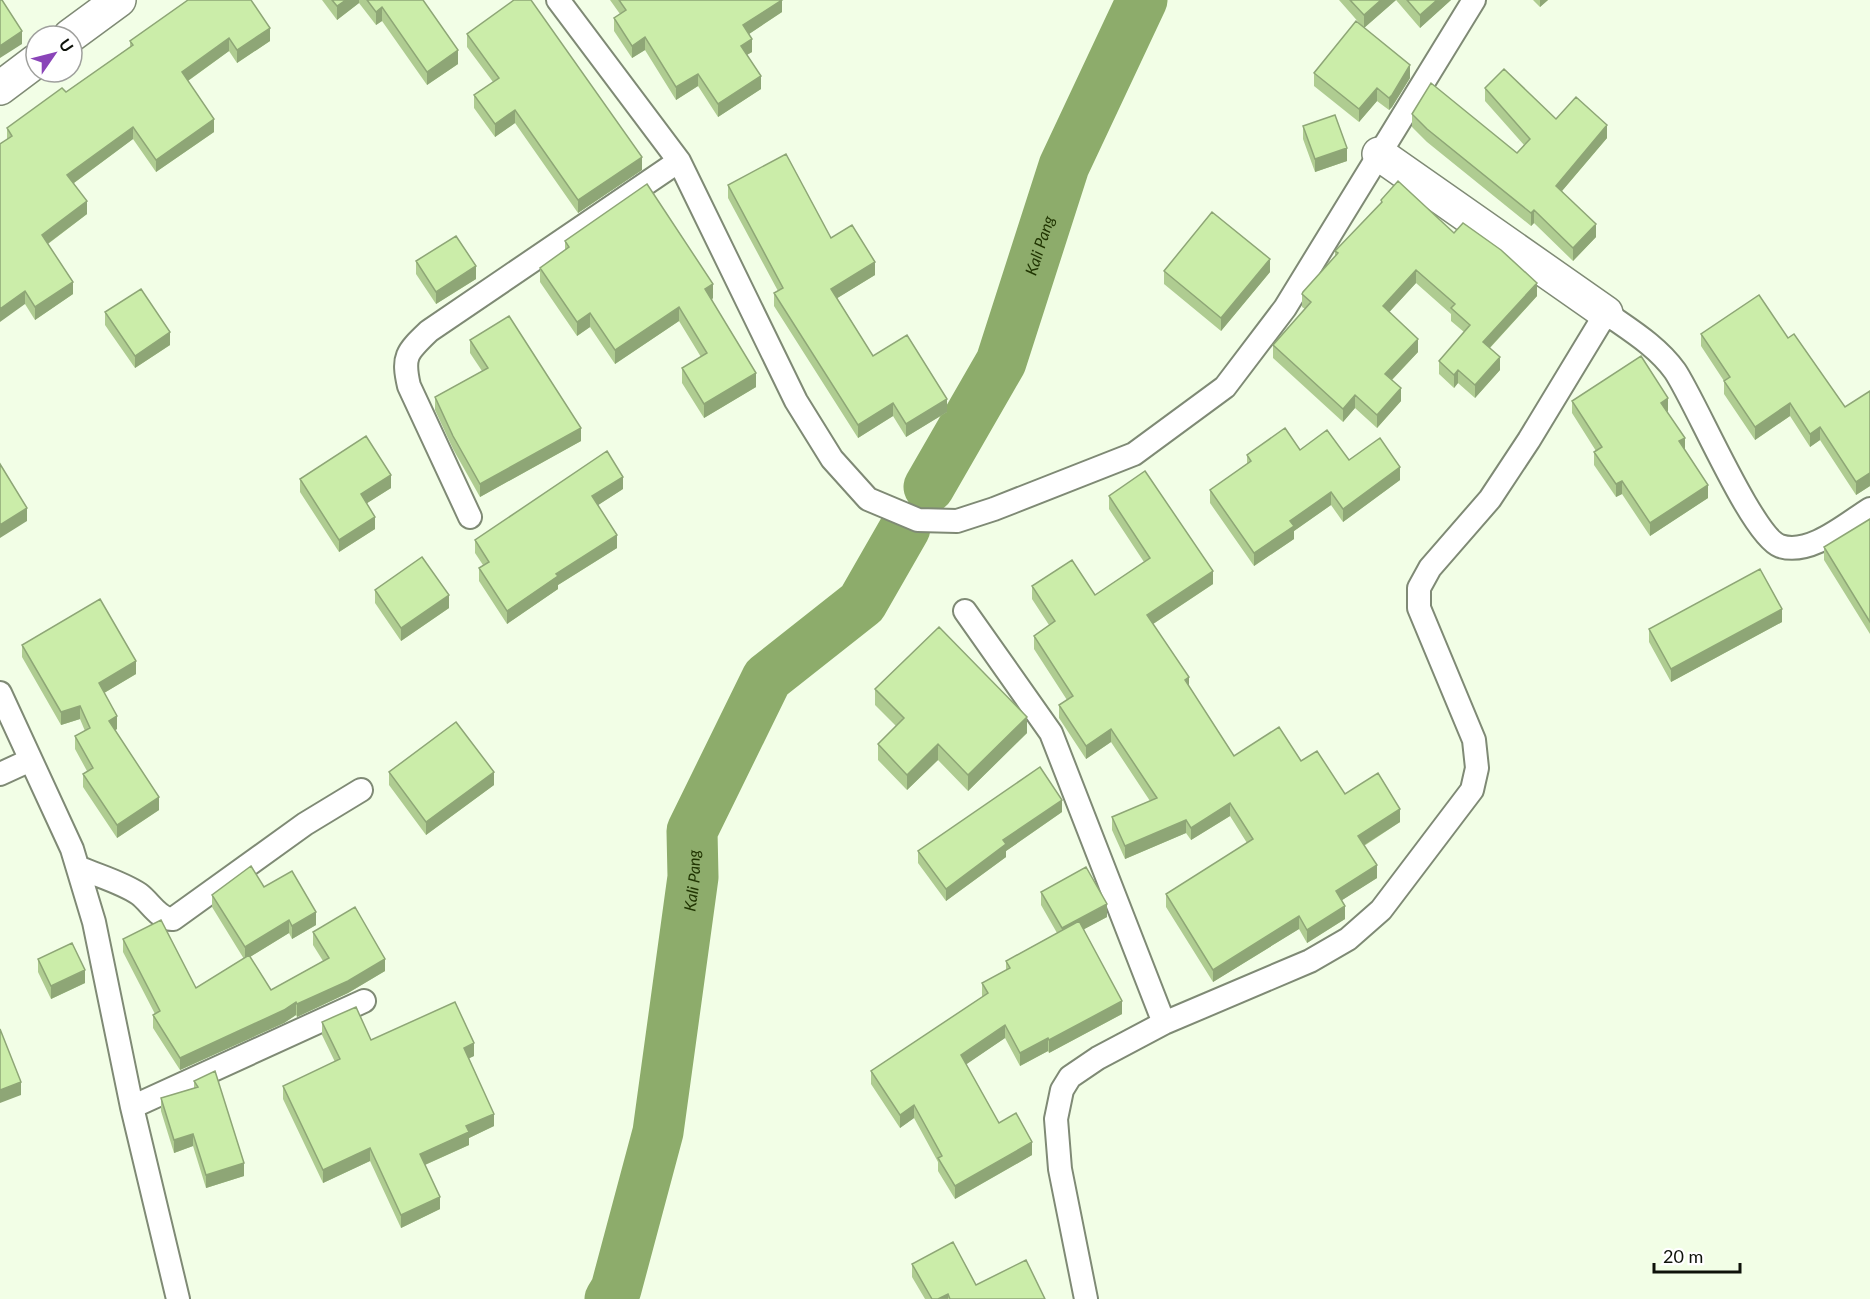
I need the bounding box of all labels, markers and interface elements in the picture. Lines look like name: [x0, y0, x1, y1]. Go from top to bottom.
north arrow: [24, 24, 84, 84]
text: U: [56, 35, 78, 55]
water label: Kali Pang: [1020, 213, 1057, 277]
water label: Kali Pang: [679, 849, 703, 912]
scale bar: [1654, 1236, 1740, 1274]
text: 20 m: [1663, 1245, 1703, 1267]

